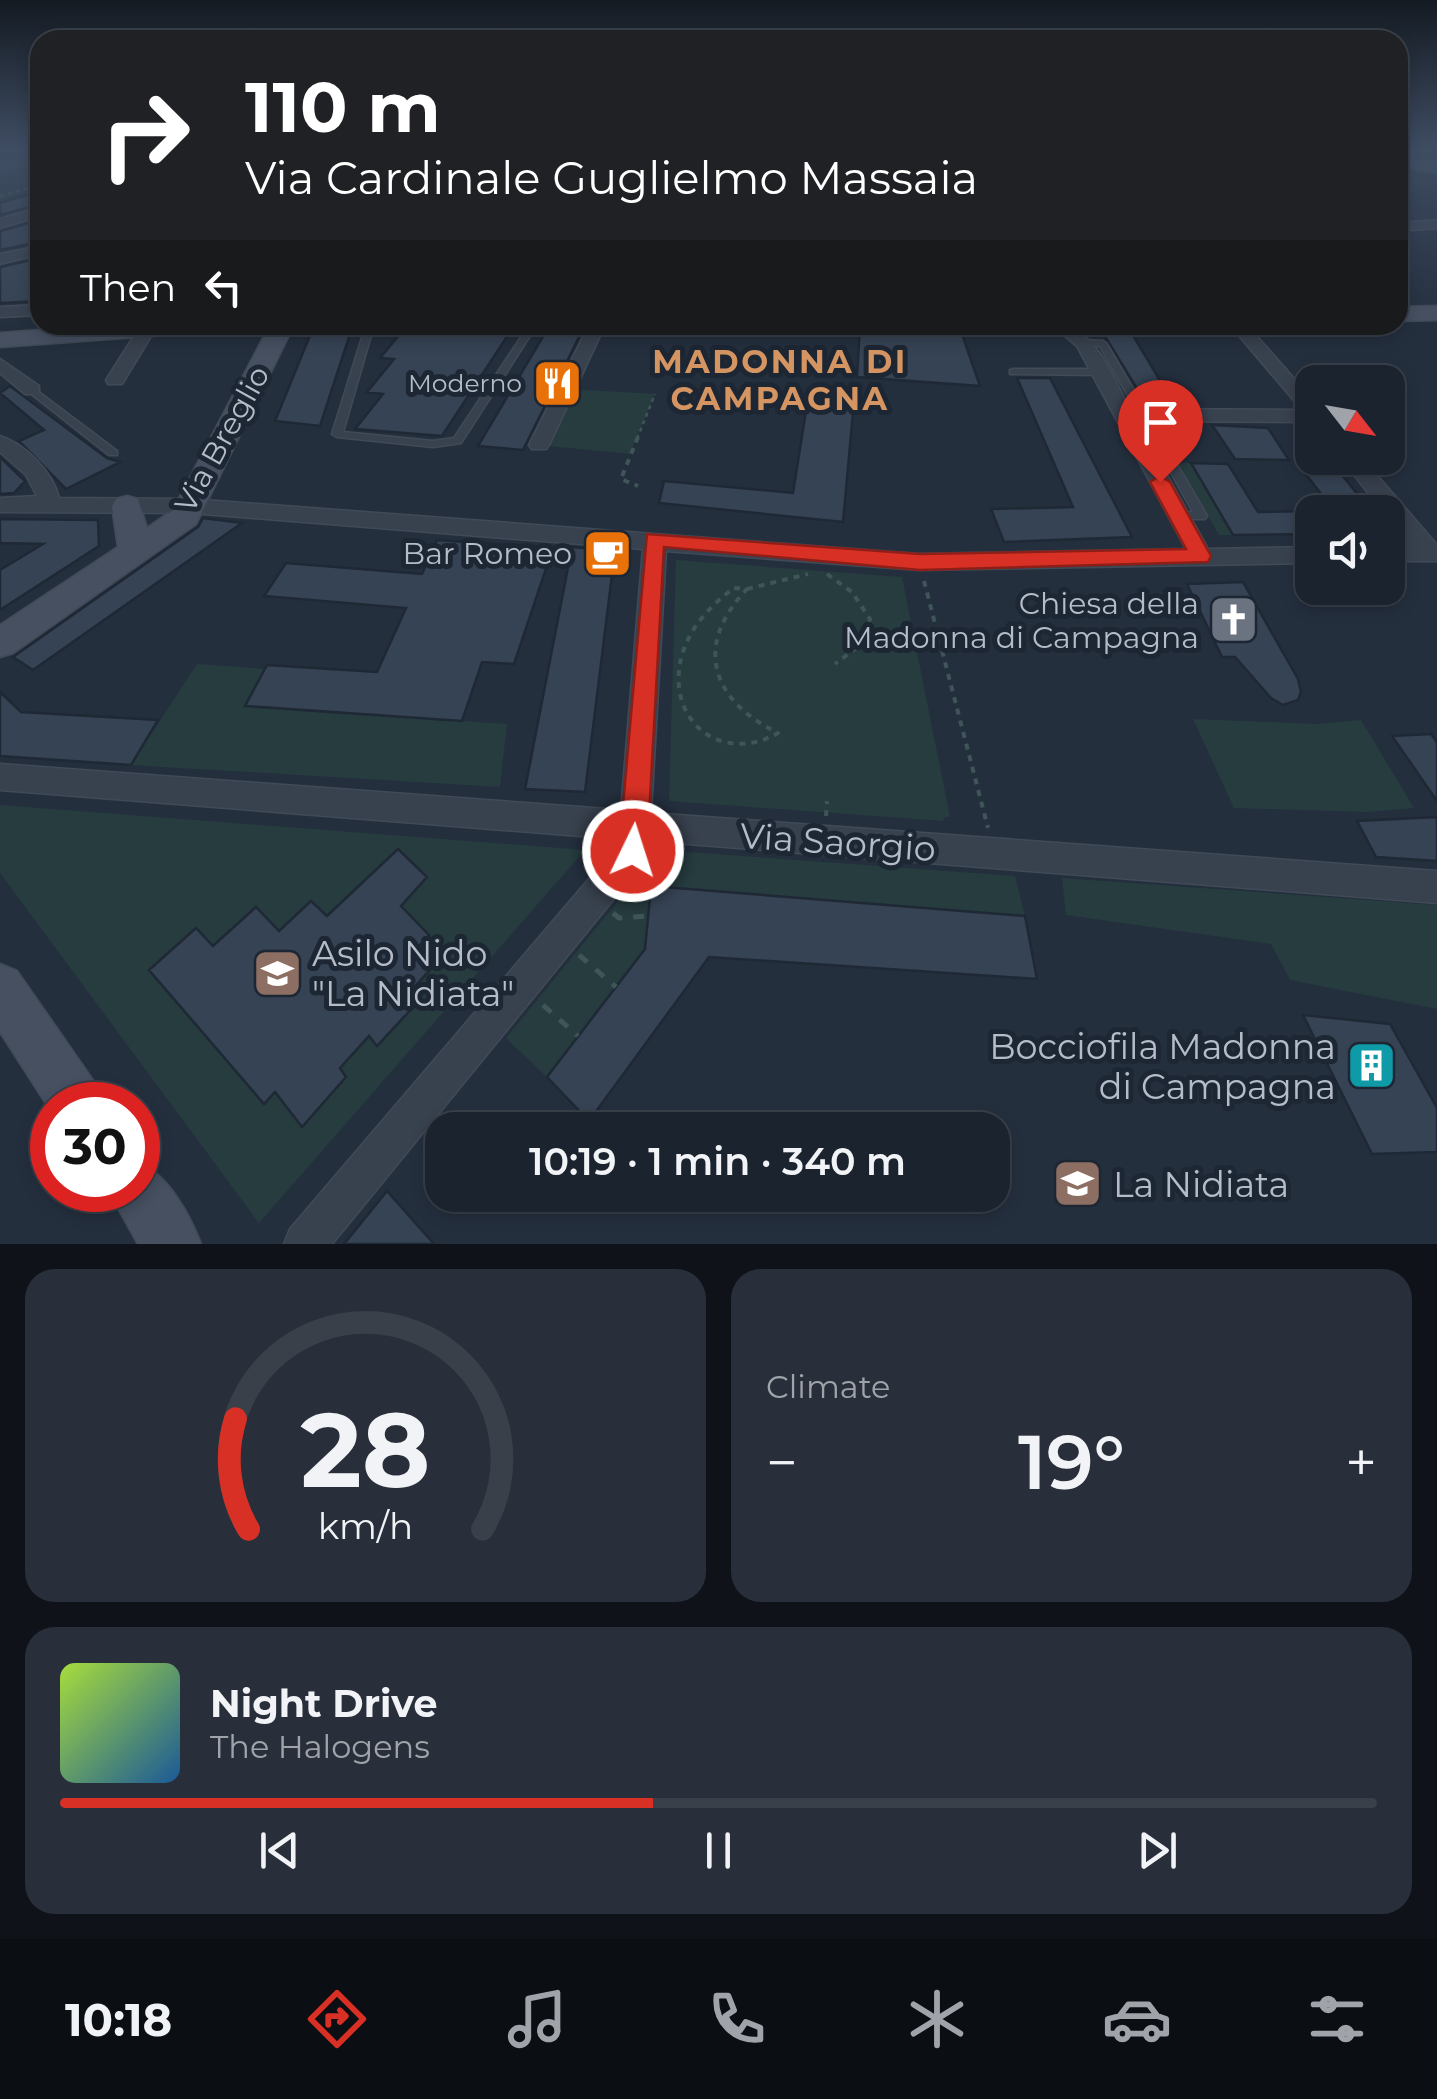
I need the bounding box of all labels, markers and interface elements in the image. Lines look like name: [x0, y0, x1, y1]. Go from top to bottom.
text: 110 m: [245, 64, 441, 150]
icon: right: [80, 70, 210, 200]
text: Via Cardinale Guglielmo Massaia: [245, 150, 978, 205]
icon: left: [196, 260, 251, 315]
text: Then: [80, 264, 176, 311]
district label: MADONNA DI CAMPAGNA: [652, 342, 908, 418]
restaurant icon: Moderno: [531, 357, 583, 409]
street label: Via Breglio: [167, 359, 277, 519]
north arrow: [1295, 365, 1405, 475]
map controls: [1295, 365, 1405, 605]
place label: Moderno: [408, 368, 522, 398]
pin: [1118, 380, 1203, 483]
icon: arrive: [1133, 395, 1188, 450]
button: sound: [1295, 495, 1405, 605]
cafe icon: Bar Romeo: [581, 527, 633, 579]
place label: Bar Romeo: [403, 535, 572, 572]
place label: Chiesa della Madonna di Campagna: [844, 585, 1199, 656]
church icon: Chiesa della Madonna di Campagna: [1208, 594, 1260, 646]
position arrow: [581, 799, 685, 903]
street label: Via Saorgio: [739, 814, 937, 870]
place label: Asilo Nido "La Nidiata": [312, 932, 514, 1015]
school or university icon: Asilo Nido "La Nidiata": [251, 947, 303, 999]
place label: Bocciofila Madonna di Campagna: [989, 1025, 1336, 1108]
building icon: Bocciofila Madonna di Campagna: [1345, 1040, 1397, 1092]
speed limit sign: 30: [30, 1082, 160, 1212]
text: 10:19 · 1 min · 340 m: [529, 1138, 906, 1185]
school or university icon: La Nidiata: [1052, 1158, 1104, 1210]
place label: La Nidiata: [1113, 1163, 1289, 1206]
text: Climate: [766, 1367, 890, 1406]
text: 28: [300, 1386, 431, 1513]
text: 19°: [1018, 1416, 1125, 1508]
text: −: [766, 1429, 798, 1496]
text: +: [1345, 1429, 1377, 1496]
text: km/h: [318, 1504, 413, 1548]
text: Night Drive: [210, 1680, 437, 1727]
text: The Halogens: [210, 1727, 430, 1766]
icon: previous: [252, 1823, 307, 1878]
icon: pause: [691, 1823, 746, 1878]
icon: next: [1130, 1823, 1185, 1878]
icon: directions: [302, 1984, 372, 2054]
icon: music: [502, 1984, 572, 2054]
icon: phone: [702, 1984, 772, 2054]
icon: climate: [902, 1984, 972, 2054]
icon: car: [1102, 1984, 1172, 2054]
icon: filters: [1302, 1984, 1372, 2054]
text: 10:18: [65, 1992, 172, 2047]

